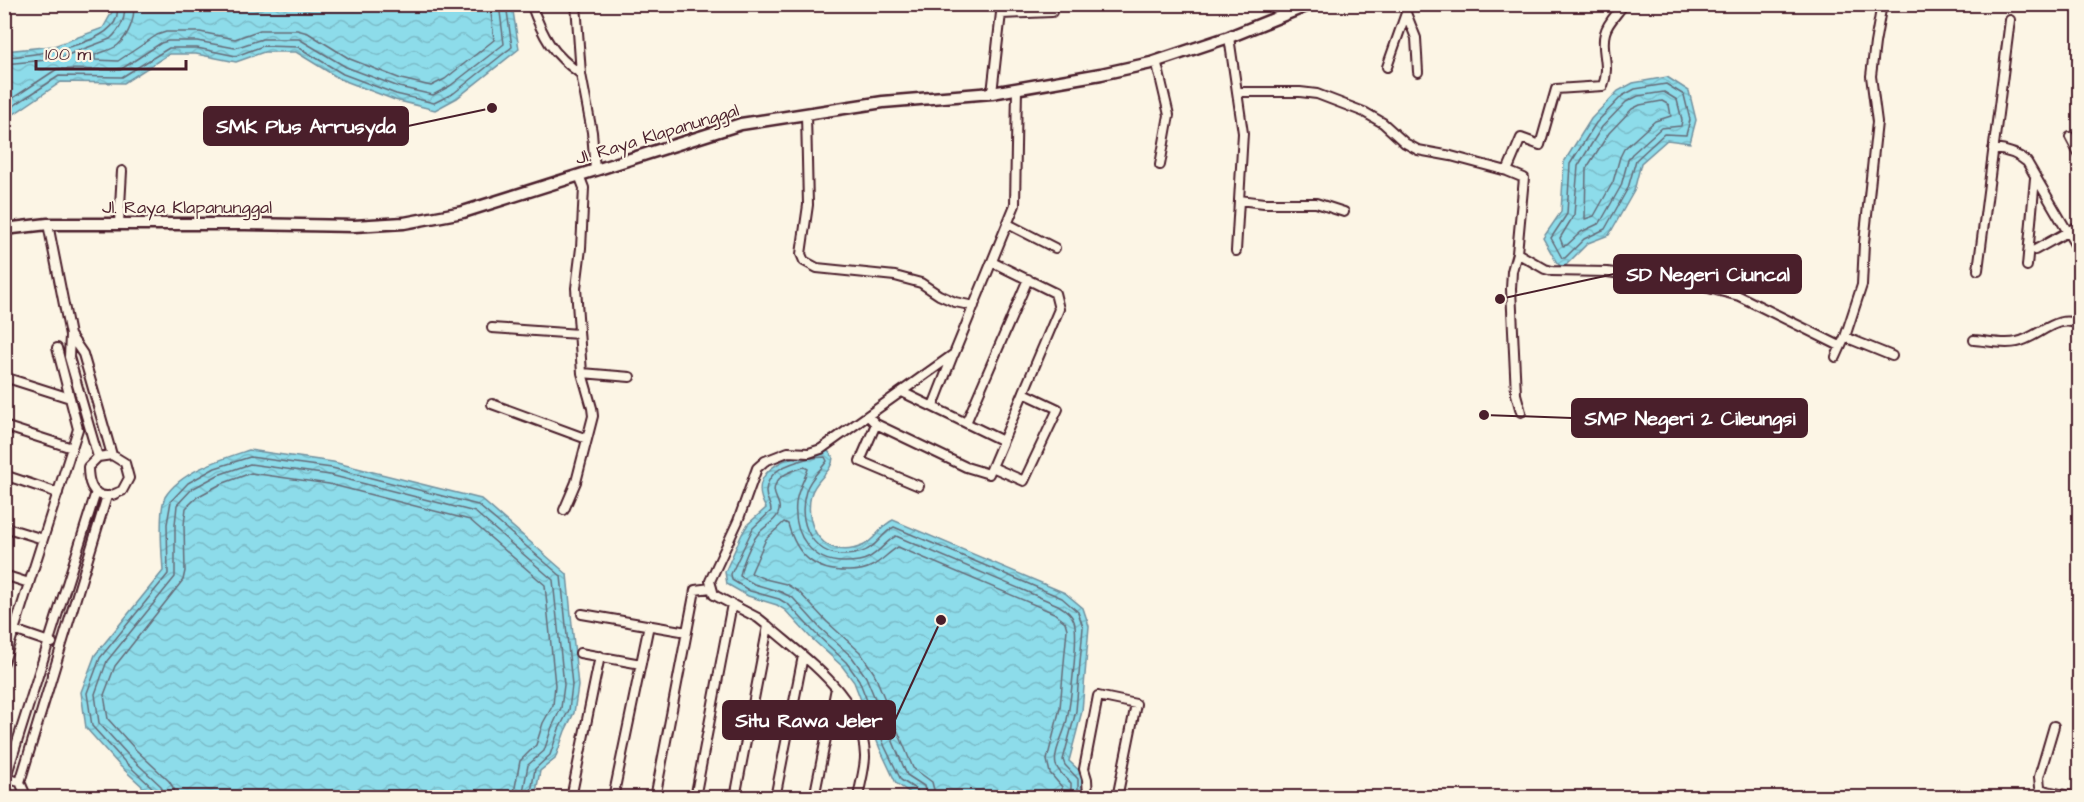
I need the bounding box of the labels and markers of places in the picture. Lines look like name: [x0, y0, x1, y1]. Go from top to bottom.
callout: SMK Plus Arrusyda: [204, 107, 408, 145]
callout: SD Negeri Ciuncal: [1614, 255, 1801, 293]
callout: SMP Negeri 2 Cileungsi: [1572, 399, 1807, 437]
callout: Situ Rawa Jeler: [723, 701, 895, 739]

